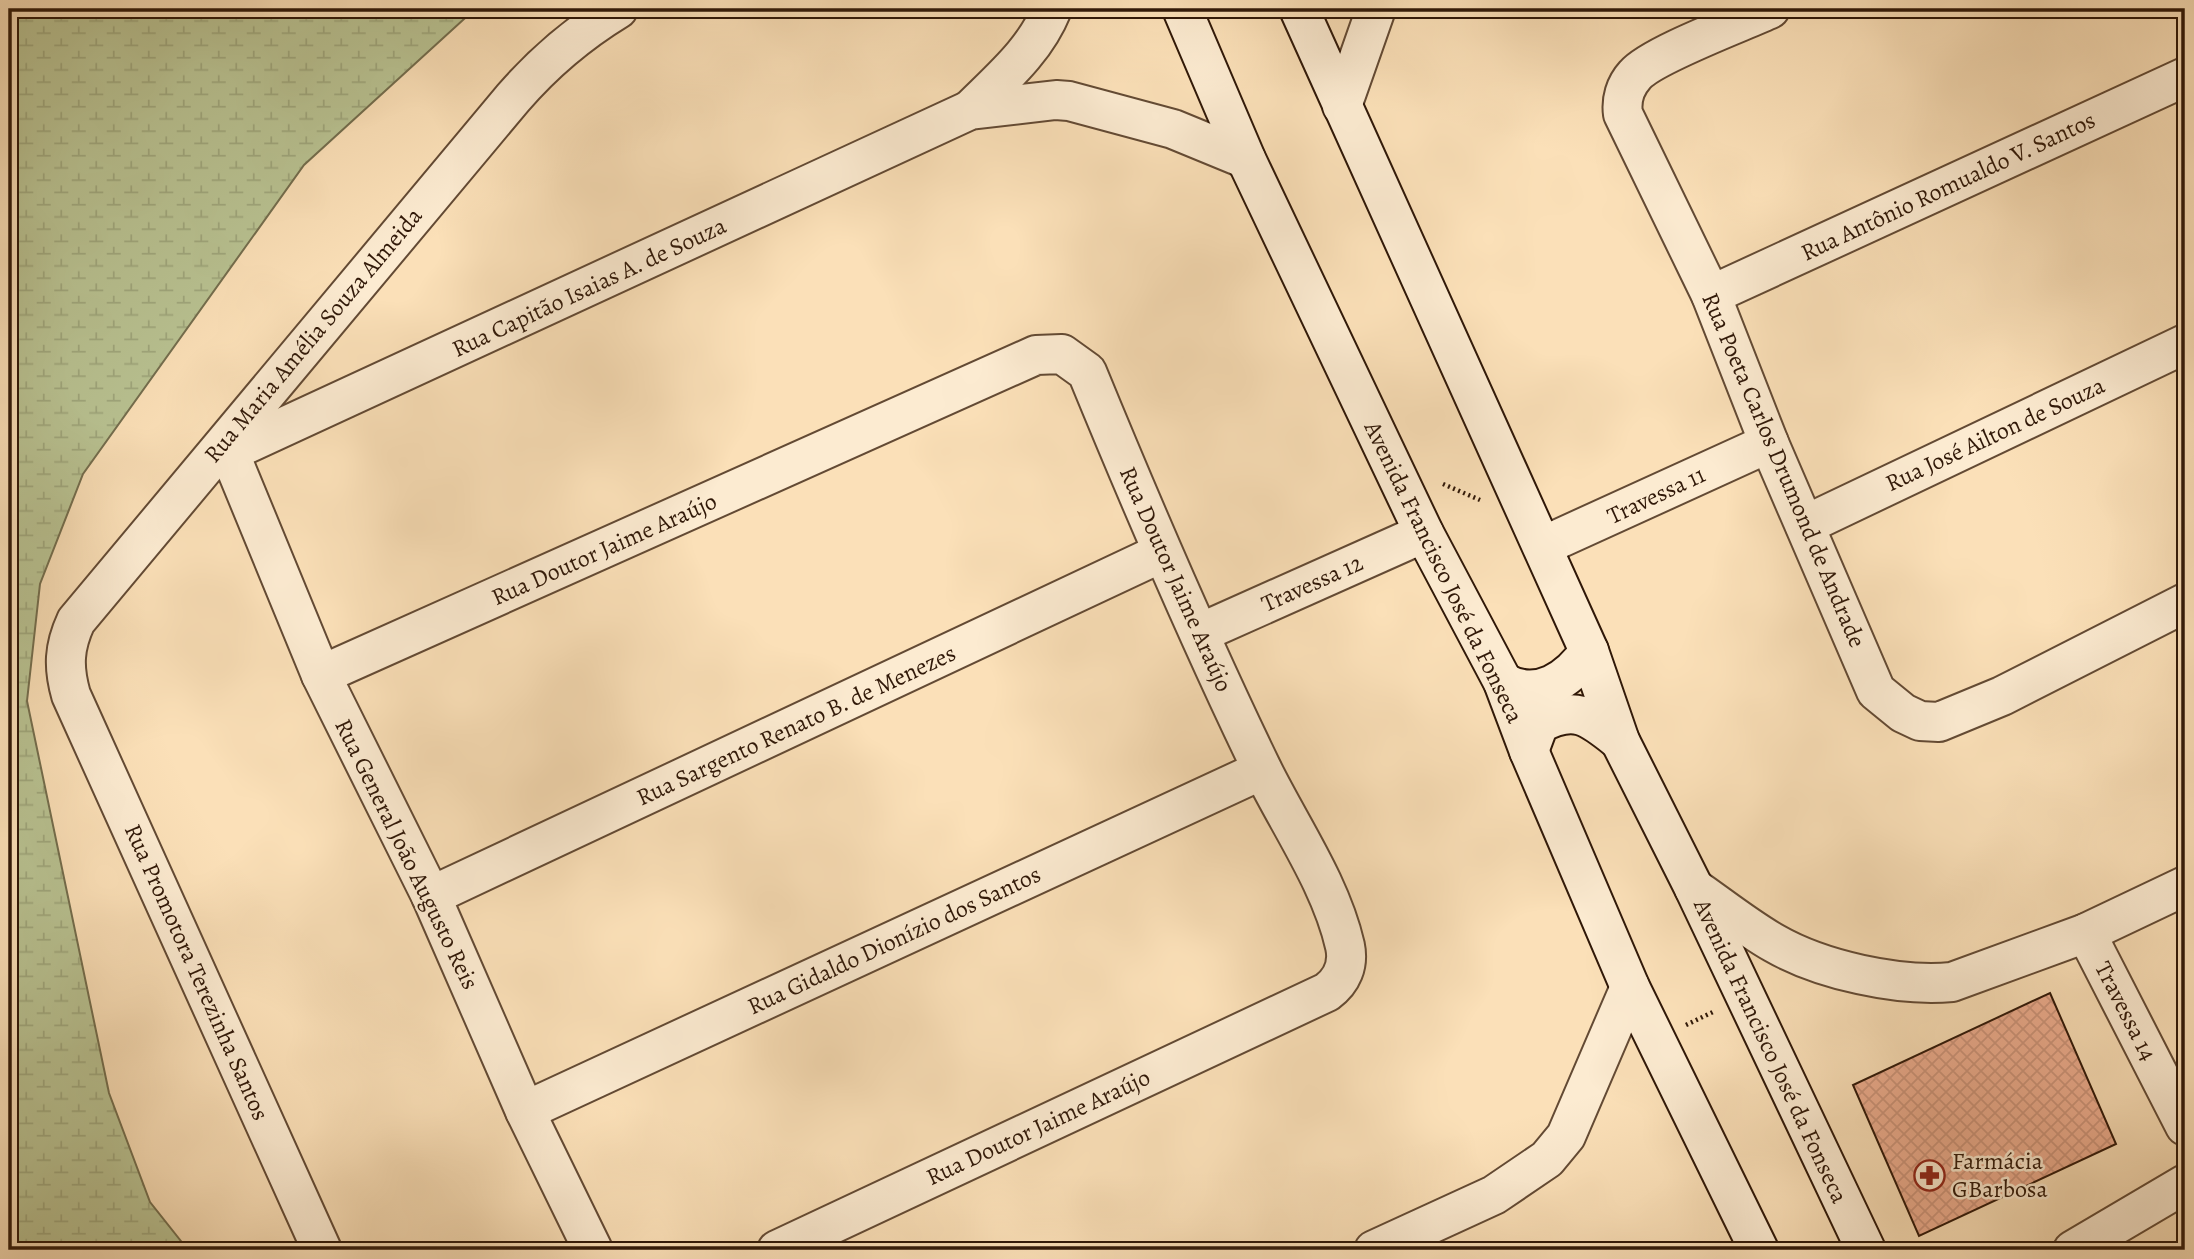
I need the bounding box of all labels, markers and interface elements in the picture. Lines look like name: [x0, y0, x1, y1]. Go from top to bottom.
street label: Rua Antônio Romualdo V. Santos: [1796, 104, 2100, 268]
street label: Rua Maria Amélia Souza Almeida: [197, 200, 430, 469]
street label: Rua Capitão Isaias A. de Souza: [447, 209, 732, 365]
street label: Rua Poeta Carlos Drumond de Andrade: [1695, 288, 1873, 652]
street label: Rua José Ailton de Souza: [1880, 369, 2111, 499]
street label: Avenida Francisco José da Fonseca: [1356, 415, 1532, 729]
street label: Travessa 11: [1602, 458, 1710, 532]
street label: Rua Doutor Jaime Araújo: [1112, 461, 1240, 697]
street label: Rua Doutor Jaime Araújo: [486, 485, 722, 613]
street label: Travessa 12: [1256, 546, 1368, 620]
street label: Rua Sargento Renato B. de Menezes: [631, 637, 961, 813]
street label: Rua General João Augusto Reis: [327, 713, 487, 995]
street label: Rua Promotora Terezinha Santos: [117, 819, 277, 1125]
street label: Rua Gidaldo Dionízio dos Santos: [742, 858, 1046, 1022]
street label: Avenida Francisco José da Fonseca: [1686, 893, 1856, 1209]
street label: Travessa 14: [2087, 956, 2165, 1066]
street label: Rua Doutor Jaime Araújo: [921, 1061, 1155, 1193]
place label: Farmácia GBarbosa: [1952, 1145, 2049, 1205]
pharmacy icon: Farmácia GBarbosa: [1912, 1158, 1946, 1192]

